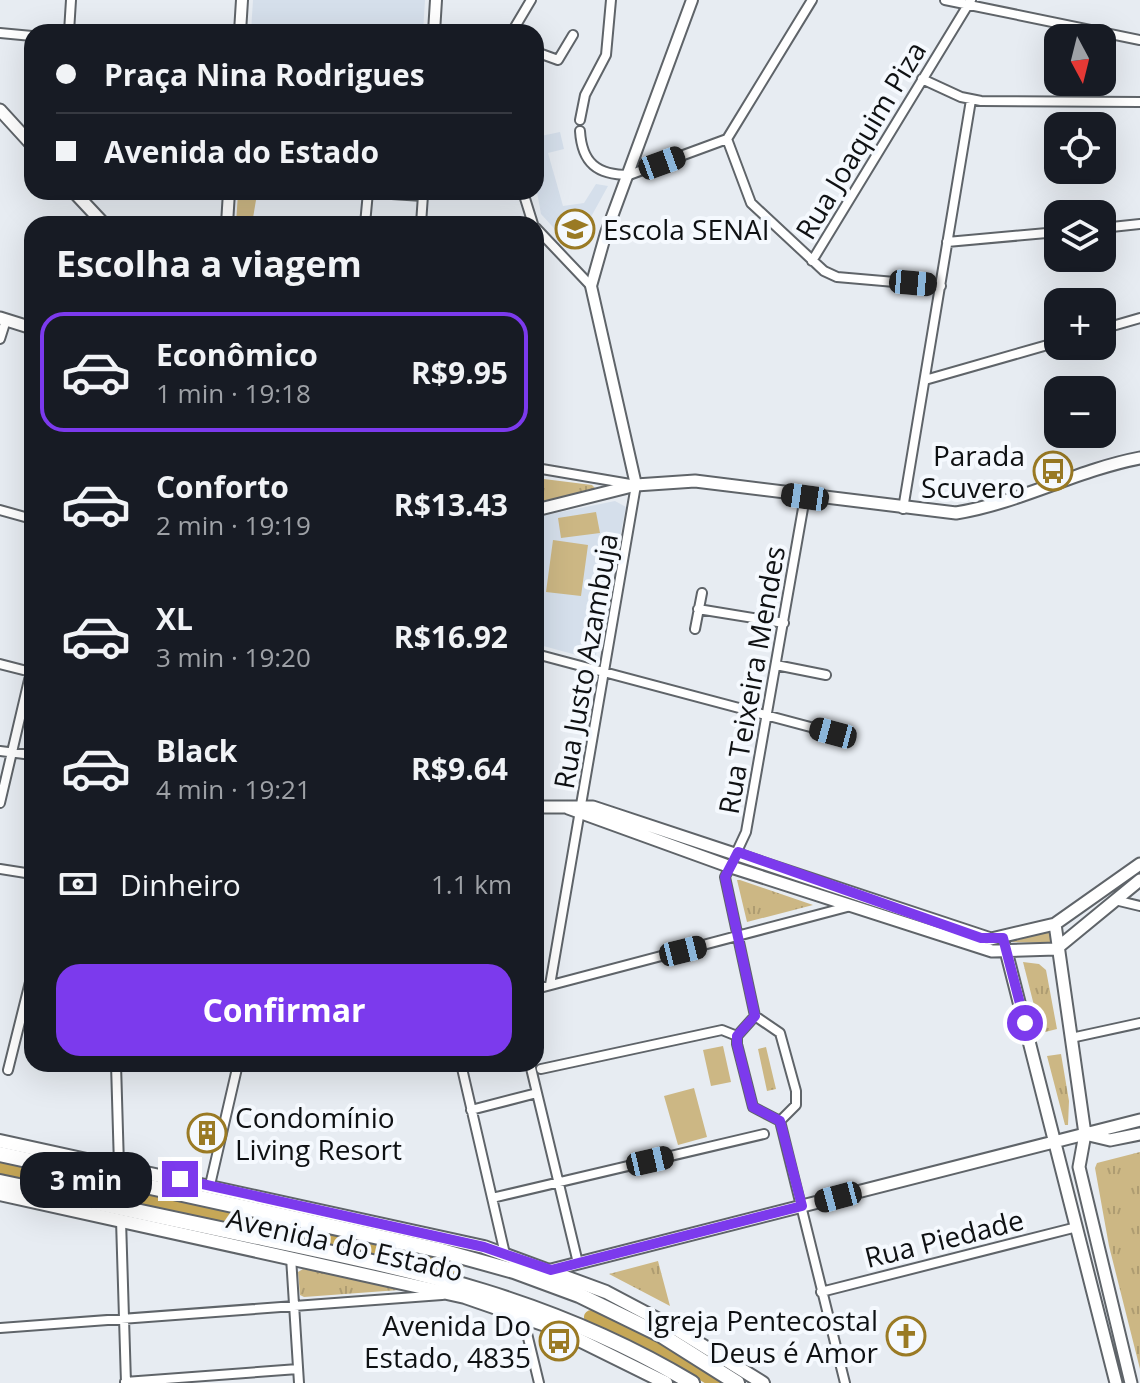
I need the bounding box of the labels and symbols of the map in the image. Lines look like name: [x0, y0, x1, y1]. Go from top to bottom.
north arrow: [1044, 24, 1116, 96]
street label: Rua Joaquim Piza: [786, 34, 934, 246]
car: [635, 144, 689, 182]
school or university icon: Escola SENAI: [554, 208, 596, 250]
place label: Escola SENAI: [603, 210, 770, 248]
car: [888, 269, 938, 297]
place label: Parada Scuvero: [921, 436, 1025, 506]
bus stop icon: Parada Scuvero: [1032, 450, 1074, 492]
car: [780, 482, 830, 512]
street label: Rua Justo Azambuja: [544, 530, 626, 792]
street label: Rua Teixeira Mendes: [709, 543, 793, 817]
car: [807, 715, 859, 751]
car: [657, 934, 709, 968]
route start: [1007, 1005, 1043, 1041]
place label: Condomínio Living Resort: [235, 1098, 402, 1168]
building icon: Condomínio Living Resort: [186, 1112, 228, 1154]
car: [624, 1144, 676, 1178]
callout: 3 min: [20, 1151, 152, 1207]
route end: [162, 1161, 198, 1197]
car: [812, 1179, 864, 1215]
street label: Avenida do Estado: [223, 1198, 467, 1290]
street label: Rua Piedade: [861, 1200, 1027, 1276]
place label: Igreja Pentecostal Deus é Amor: [646, 1301, 879, 1371]
place label: Avenida Do Estado, 4835: [364, 1306, 531, 1376]
church icon: Igreja Pentecostal Deus é Amor: [885, 1315, 927, 1357]
bus stop icon: Avenida Do Estado, 4835: [538, 1320, 580, 1362]

